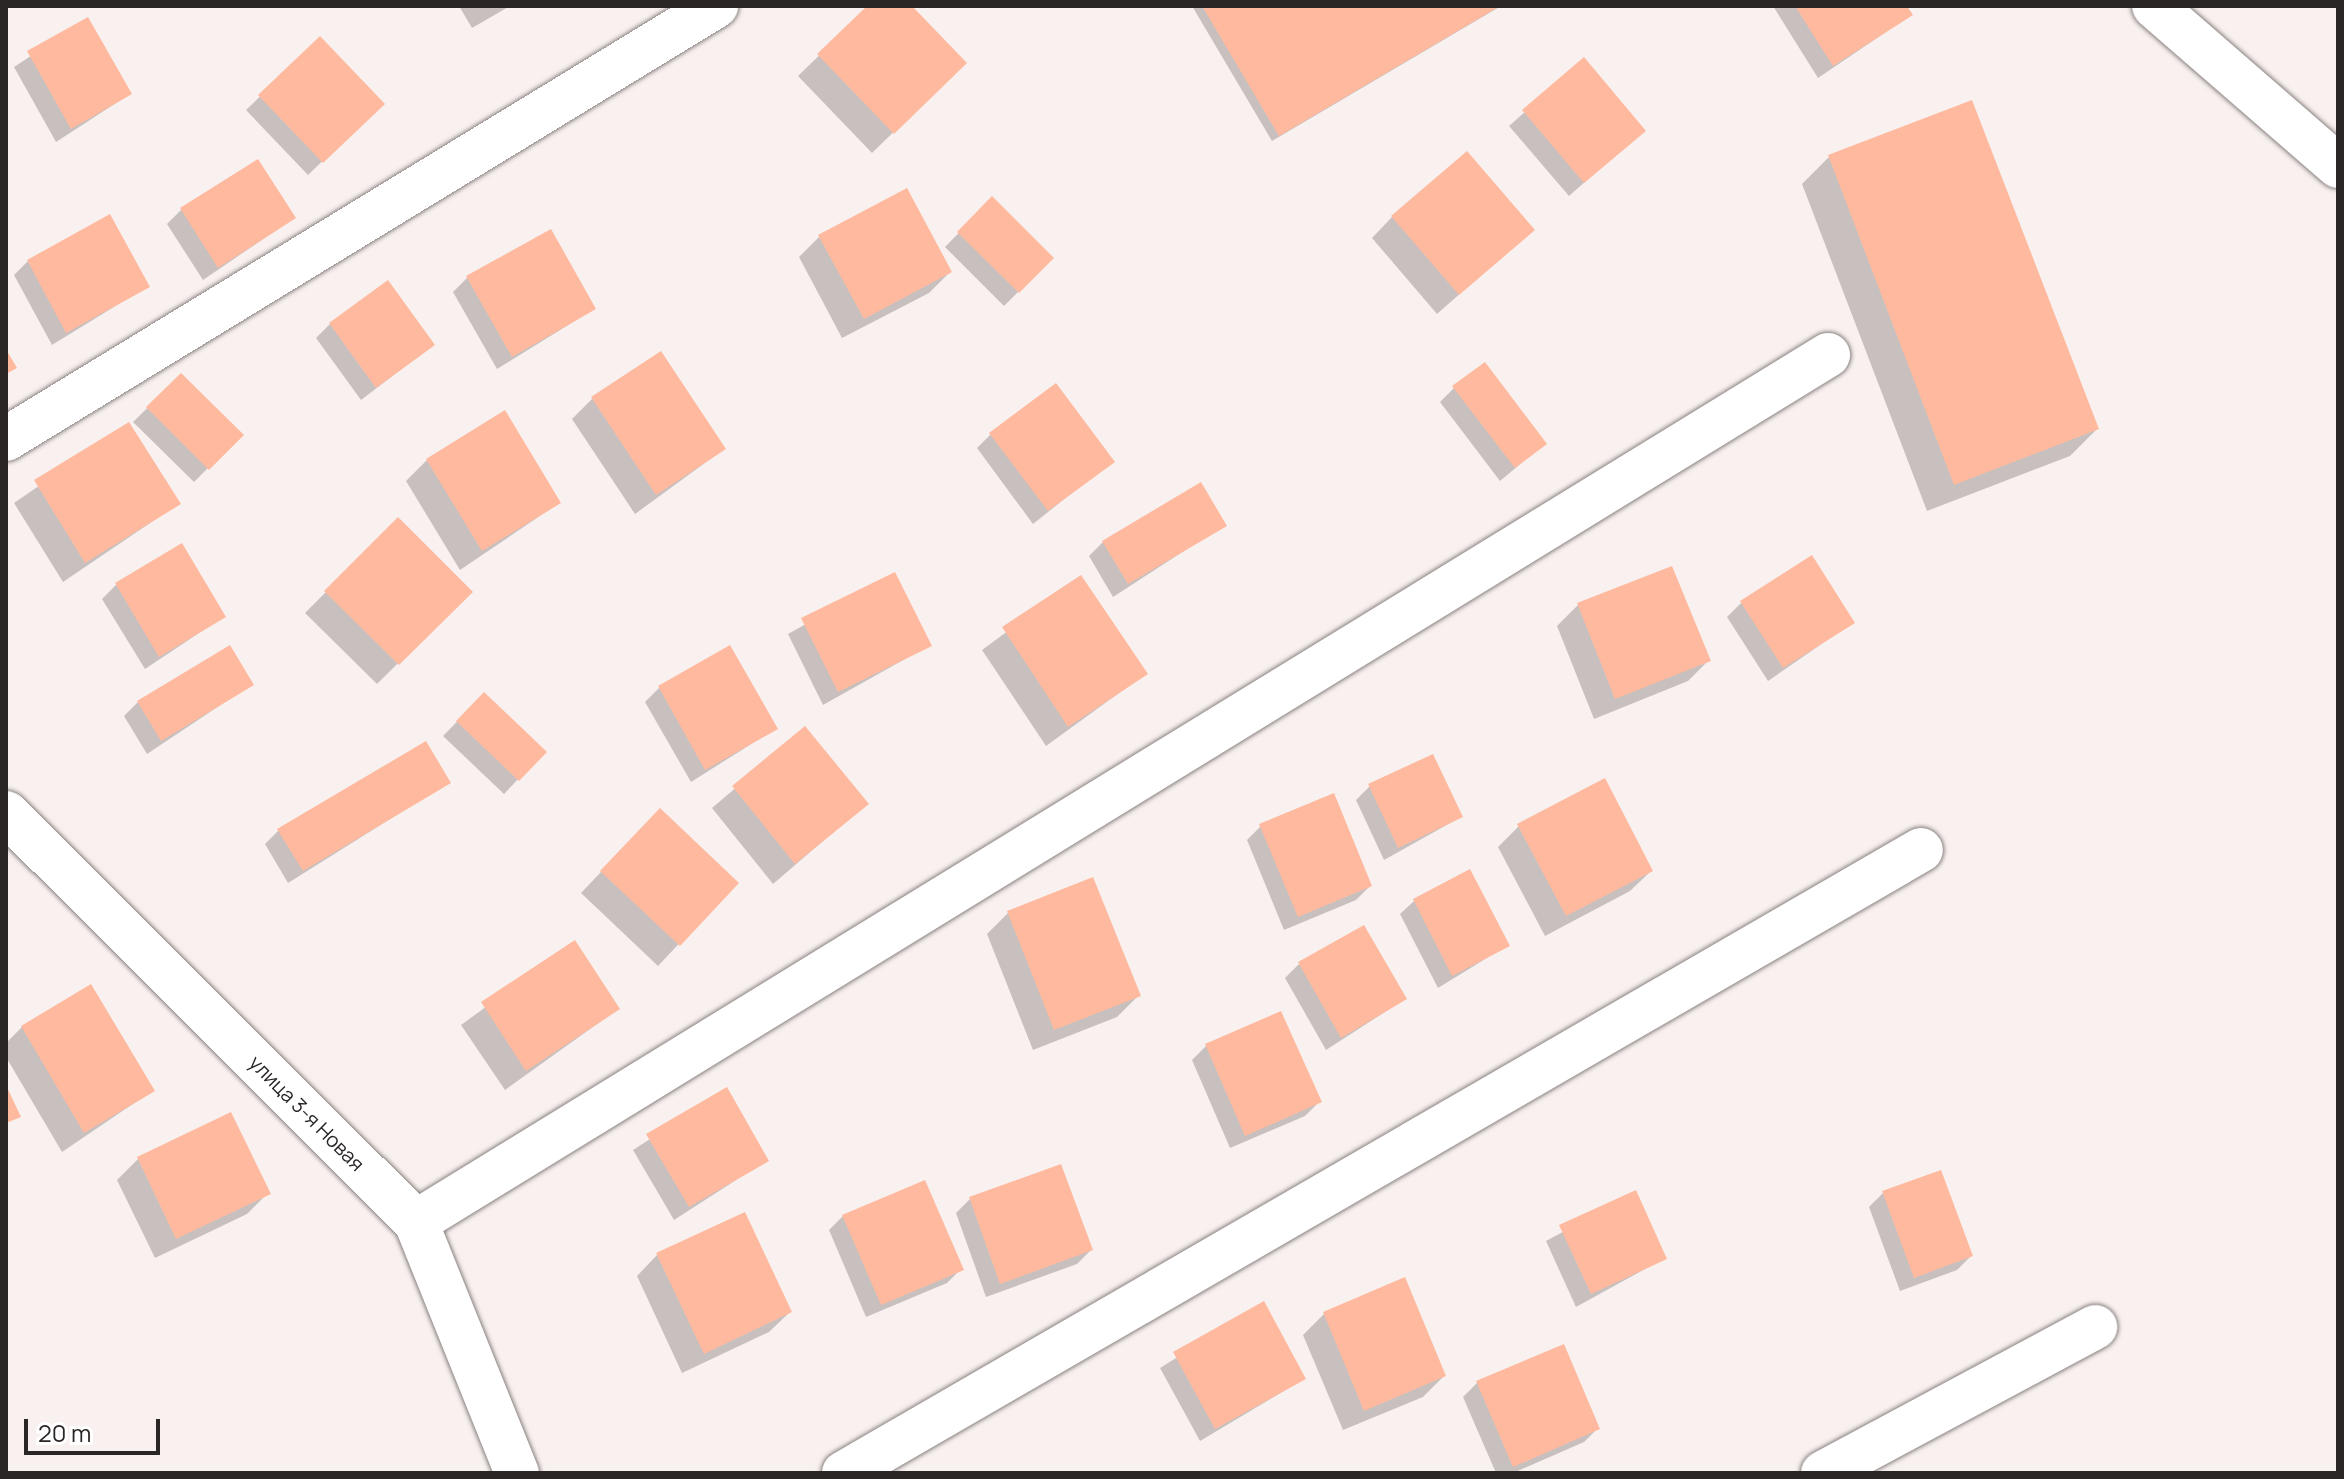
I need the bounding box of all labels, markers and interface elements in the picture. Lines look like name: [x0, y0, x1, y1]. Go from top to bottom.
street label: улица 3-я Новая: [244, 1050, 370, 1176]
scale bar: [28, 1403, 164, 1453]
text: 20 m: [38, 1416, 91, 1449]

